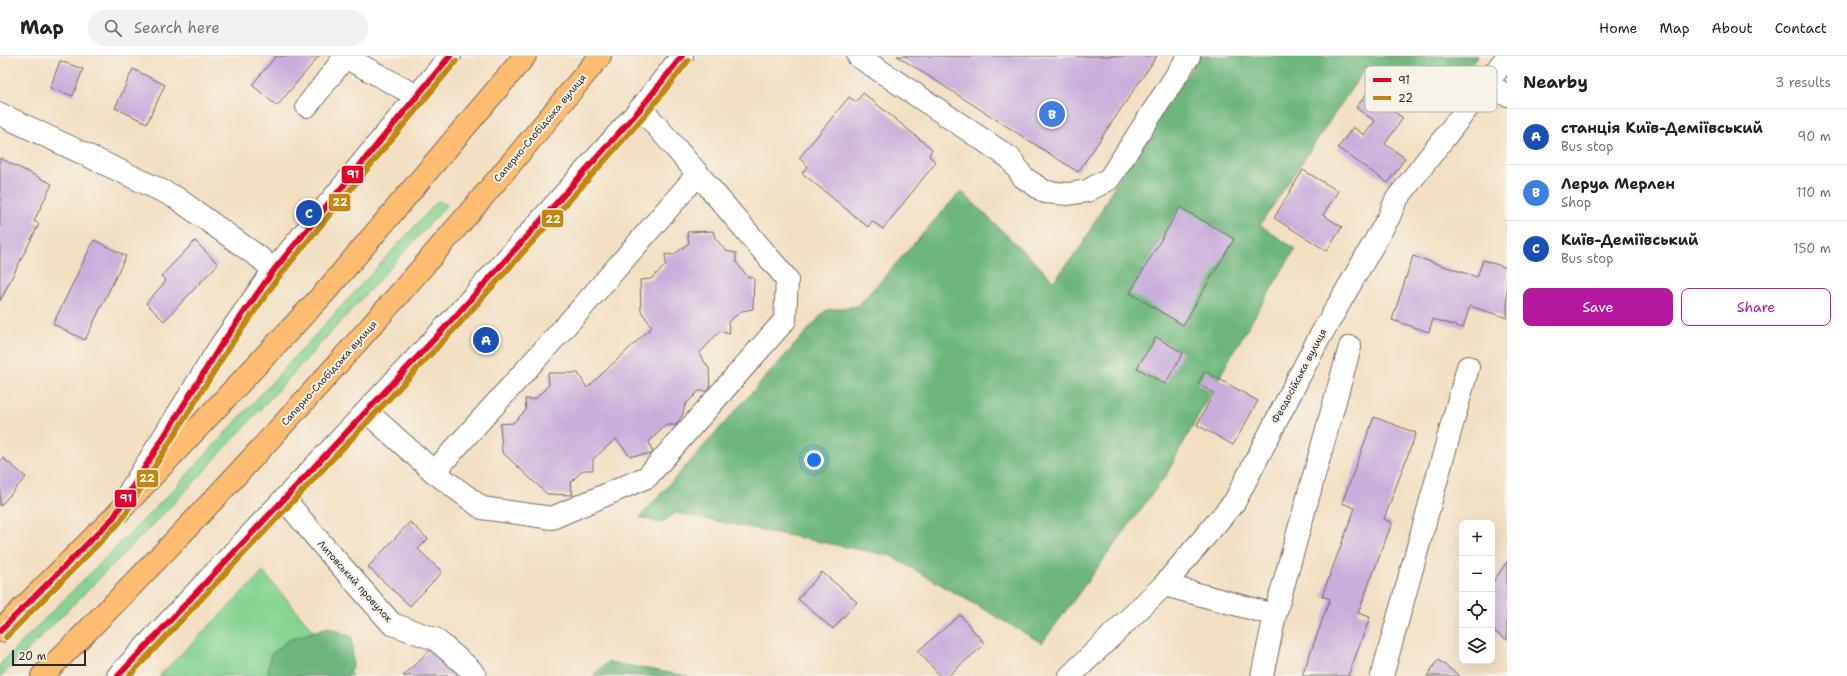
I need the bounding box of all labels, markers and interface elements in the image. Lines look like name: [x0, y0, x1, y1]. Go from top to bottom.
search box: [88, 10, 368, 46]
text: Map: [20, 15, 64, 40]
icon: search: [102, 17, 124, 39]
text: Search here: [134, 18, 220, 38]
text: Home: [1599, 19, 1638, 37]
text: Map: [1660, 19, 1690, 37]
text: About: [1712, 19, 1753, 37]
text: Contact: [1775, 19, 1827, 37]
legend: [1365, 66, 1497, 112]
street label: Саперно-Слобідська вулиця: [491, 71, 589, 185]
text: Nearby: [1523, 71, 1588, 93]
text: 91: [1398, 73, 1410, 88]
text: 3 results: [1775, 74, 1831, 91]
text: 22: [1398, 91, 1413, 106]
pin: B: [1039, 99, 1065, 129]
text: станція Київ-Деміївський: [1561, 118, 1763, 138]
text: A: [1531, 128, 1541, 145]
text: 90 m: [1797, 128, 1831, 145]
text: Bus stop: [1561, 138, 1613, 155]
line badge: 91: [341, 165, 364, 184]
text: 91: [347, 167, 359, 182]
text: Леруа Мерлен: [1561, 174, 1675, 194]
text: B: [1532, 184, 1540, 201]
text: 110 m: [1796, 184, 1831, 201]
line badge: 22: [328, 193, 351, 212]
text: Shop: [1561, 194, 1591, 211]
text: 22: [332, 195, 348, 210]
pin: C: [296, 198, 322, 228]
line badge: 22: [541, 209, 564, 228]
text: 22: [545, 212, 561, 227]
text: Київ-Деміївський: [1561, 230, 1698, 250]
text: C: [1532, 240, 1540, 257]
text: 150 m: [1793, 240, 1831, 257]
text: Bus stop: [1561, 250, 1613, 267]
button: Save: [1523, 288, 1673, 326]
button: Share: [1681, 288, 1831, 326]
street label: Саперно-Слобідська вулиця: [278, 318, 380, 428]
pin: A: [473, 325, 499, 355]
street label: Феодосійська вулиця: [1269, 326, 1329, 426]
your location: [804, 450, 824, 470]
line badge: 22: [136, 469, 159, 488]
text: 22: [139, 471, 155, 486]
line badge: 91: [114, 489, 137, 508]
text: 91: [120, 491, 132, 506]
map controls: [1459, 520, 1495, 664]
button: +: [1459, 520, 1495, 556]
street label: Литовський провулок: [315, 537, 396, 625]
button: −: [1459, 556, 1495, 592]
button: locate: [1459, 592, 1495, 628]
button: layers: [1459, 628, 1495, 664]
scale bar: [12, 648, 86, 667]
text: 20 m: [18, 649, 46, 664]

